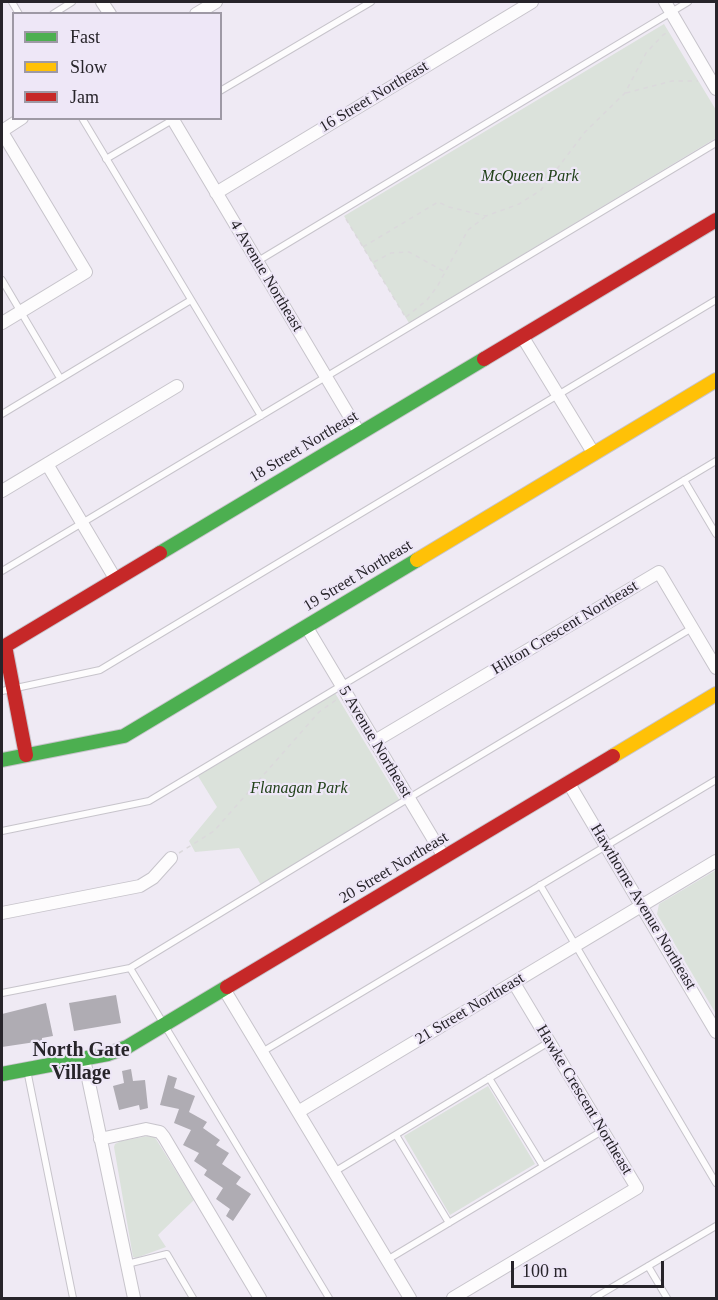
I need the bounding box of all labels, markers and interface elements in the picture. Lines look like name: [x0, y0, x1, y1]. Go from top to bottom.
legend: [12, 12, 222, 120]
text: Fast: [70, 27, 100, 47]
text: Slow: [70, 57, 107, 77]
street label: 16 Street Northeast: [316, 57, 432, 137]
text: Jam: [70, 87, 99, 107]
park label: McQueen Park: [481, 167, 579, 187]
street label: 4 Avenue Northeast: [225, 217, 307, 335]
street label: 18 Street Northeast: [246, 407, 362, 487]
street label: 19 Street Northeast: [300, 536, 416, 616]
street label: Hilton Crescent Northeast: [488, 577, 642, 679]
street label: 5 Avenue Northeast: [334, 683, 416, 801]
park label: Flanagan Park: [250, 779, 348, 799]
street label: Hawthorne Avenue Northeast: [586, 821, 700, 993]
street label: 20 Street Northeast: [336, 828, 452, 908]
street label: 21 Street Northeast: [412, 969, 528, 1049]
street label: Hawke Crescent Northeast: [532, 1022, 636, 1178]
district label: North Gate Village: [32, 1039, 130, 1086]
scale bar: [514, 1249, 667, 1287]
text: 100 m: [522, 1261, 568, 1281]

